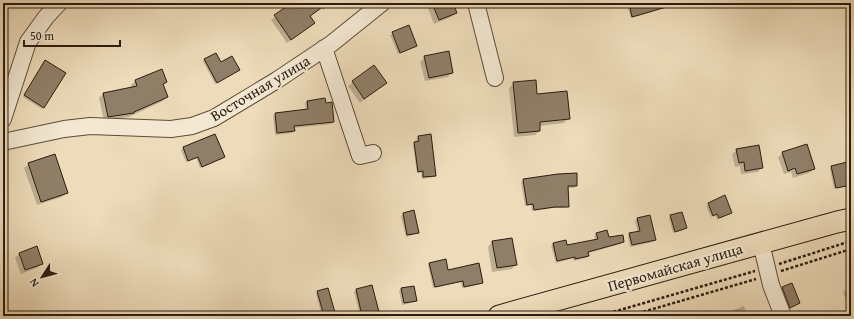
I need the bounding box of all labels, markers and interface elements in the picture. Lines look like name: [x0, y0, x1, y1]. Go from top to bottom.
scale bar: [24, 22, 120, 48]
text: 50 m: [30, 27, 54, 44]
street label: Восточная улица: [206, 49, 315, 126]
street label: Первомайская улица: [605, 237, 746, 296]
north arrow: [22, 257, 62, 297]
text: N: [25, 275, 43, 291]

